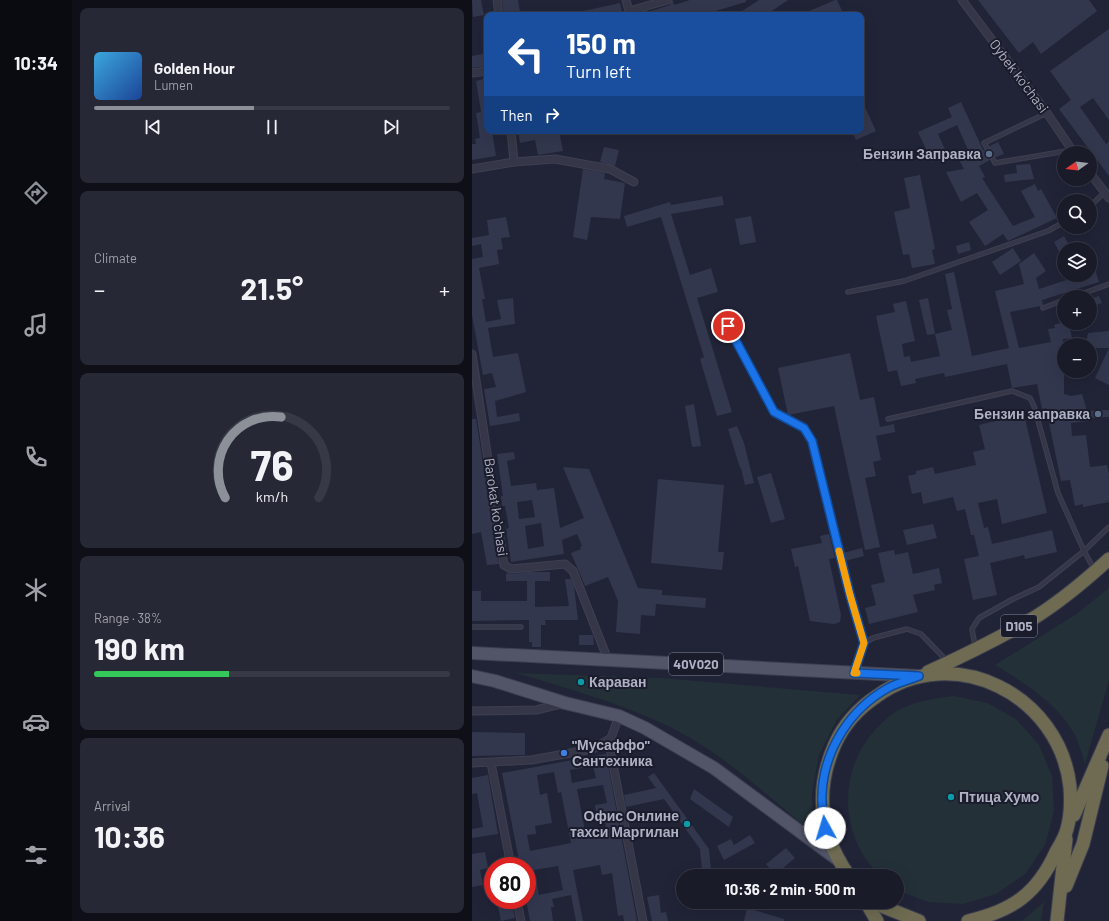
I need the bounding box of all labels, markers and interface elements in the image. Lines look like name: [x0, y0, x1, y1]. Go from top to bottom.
text: 150 m: [566, 26, 636, 60]
icon: left: [500, 28, 552, 80]
street label: Oybek ko'chasi: [986, 36, 1053, 116]
text: 10:34: [14, 52, 58, 74]
text: Golden Hour: [154, 59, 235, 77]
text: Turn left: [566, 60, 632, 82]
text: Lumen: [154, 77, 193, 93]
icon: right: [541, 104, 563, 126]
text: Then: [500, 106, 533, 124]
icon: previous: [142, 116, 164, 138]
icon: pause: [261, 116, 283, 138]
icon: next: [380, 116, 402, 138]
place label: Бензин Заправка: [863, 145, 981, 162]
north arrow: [1057, 146, 1097, 186]
map controls: [1057, 146, 1097, 378]
marker: Бензин Заправка: [984, 149, 994, 159]
icon: directions: [22, 179, 50, 207]
button: search: [1057, 194, 1097, 234]
button: layers: [1057, 242, 1097, 282]
text: Climate: [94, 250, 137, 266]
text: 21.5°: [241, 270, 303, 306]
text: −: [94, 276, 105, 302]
text: +: [439, 276, 450, 302]
button: +: [1057, 290, 1097, 330]
pin: [711, 309, 745, 343]
icon: music: [22, 311, 50, 339]
icon: arrive: [717, 315, 739, 337]
button: −: [1057, 338, 1097, 378]
place label: Бензин заправка: [974, 405, 1090, 422]
marker: Бензин заправка: [1093, 409, 1103, 419]
text: 76: [251, 439, 293, 489]
icon: phone: [22, 443, 50, 471]
street label: Barokat koʻchasi: [481, 457, 512, 557]
text: km/h: [256, 488, 288, 505]
icon: climate: [22, 576, 50, 604]
text: Range · 38%: [94, 610, 162, 626]
road number: D105: [1001, 615, 1037, 637]
text: 190 km: [94, 630, 185, 666]
road number: 40V020: [669, 653, 723, 675]
place label: Караван: [589, 673, 647, 690]
marker: Караван: [576, 677, 586, 687]
icon: car: [22, 708, 50, 736]
place label: "Мусаффо" Сантехника: [572, 736, 653, 769]
marker: "Мусаффо" Сантехника: [559, 748, 569, 758]
place label: Птица Хумо: [959, 788, 1039, 805]
marker: Птица Хумо: [946, 792, 956, 802]
text: Arrival: [94, 798, 130, 814]
place label: Офис Онлине тахси Маргилан: [570, 807, 679, 840]
position arrow: [804, 807, 846, 849]
text: 10:36: [94, 818, 165, 854]
marker: Офис Онлине тахси Маргилан: [682, 819, 692, 829]
icon: filters: [22, 841, 50, 869]
speed limit sign: 80: [484, 857, 536, 909]
text: 10:36 · 2 min · 500 m: [724, 880, 856, 898]

